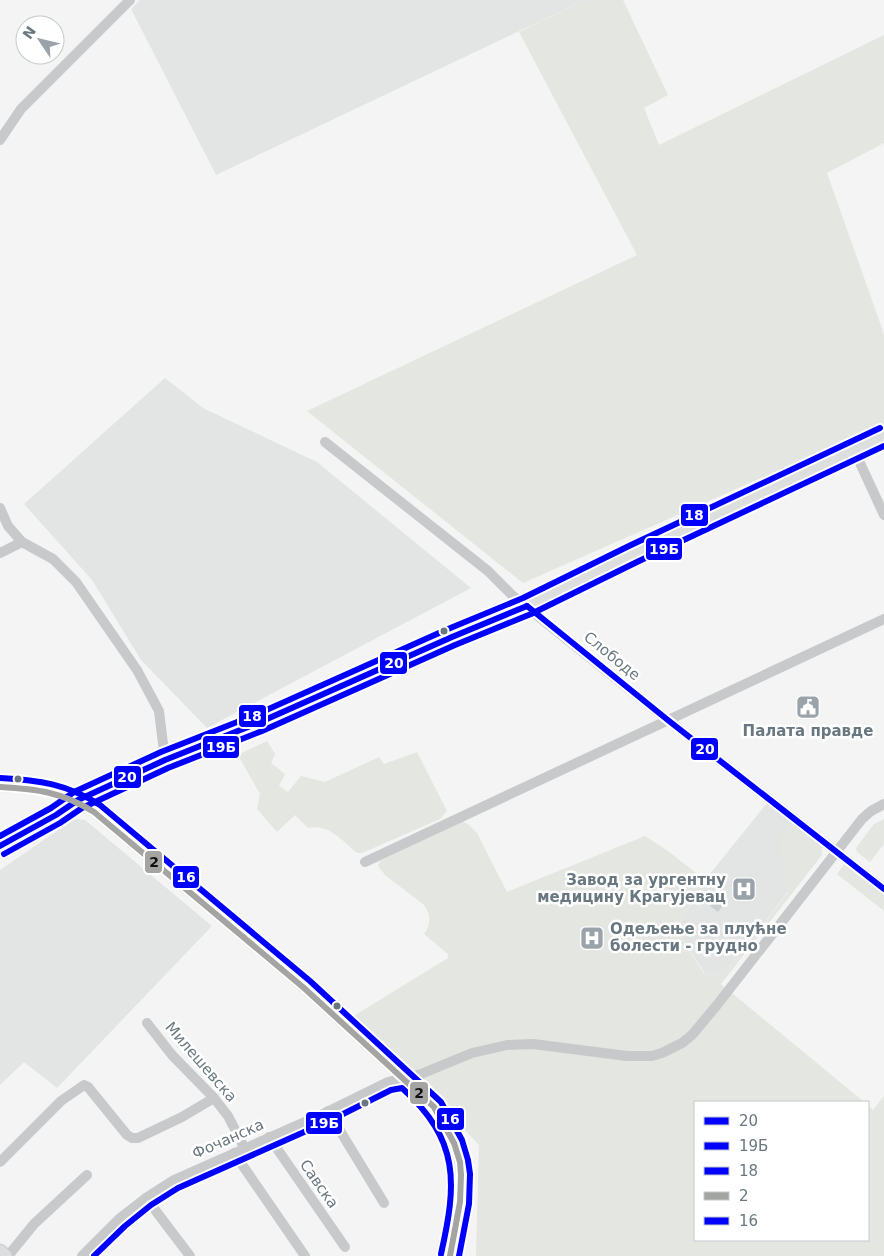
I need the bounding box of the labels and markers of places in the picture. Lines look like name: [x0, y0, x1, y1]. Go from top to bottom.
unlabelled marker: [439, 626, 449, 636]
public building icon: Палата правде: [795, 694, 821, 720]
place label: Палата правде: [743, 722, 873, 740]
unlabelled marker: [13, 774, 23, 784]
place label: Завод за ургентну медицину Крагујевац: [537, 871, 726, 906]
hospital icon: Завод за ургентну медицину Крагујевац: [731, 876, 757, 902]
place label: Одељење за плућне болести - грудно: [610, 920, 787, 955]
hospital icon: Одељење за плућне болести - грудно: [579, 925, 605, 951]
unlabelled marker: [332, 1001, 342, 1011]
unlabelled marker: [360, 1098, 370, 1108]

